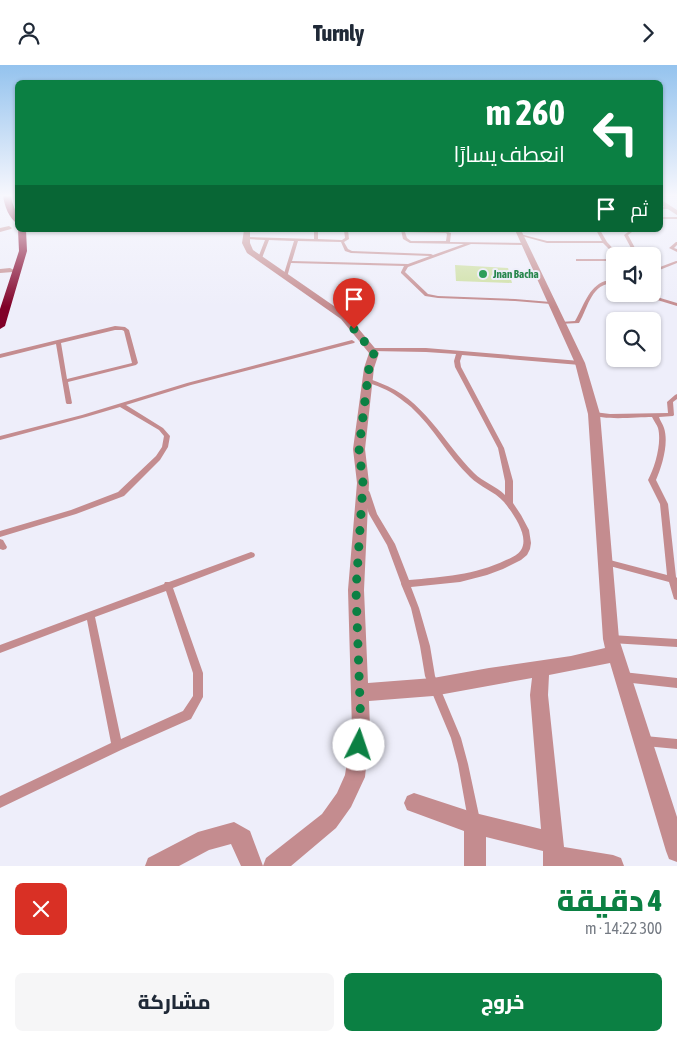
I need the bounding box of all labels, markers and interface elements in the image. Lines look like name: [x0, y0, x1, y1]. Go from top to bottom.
icon: person: [15, 19, 43, 47]
icon: forward: [634, 19, 662, 47]
text: Turnly: [313, 20, 364, 46]
text: 260 m: [486, 92, 565, 132]
icon: left: [583, 100, 648, 165]
text: انعطف يسارًا: [454, 141, 565, 167]
icon: arrive: [592, 195, 620, 223]
text: ثم: [630, 198, 648, 220]
map controls: [606, 247, 661, 367]
button: sound: [606, 247, 661, 302]
marker: Jnan Bacha: [477, 268, 489, 280]
place label: Jnan Bacha: [492, 268, 539, 280]
pin: [333, 278, 375, 329]
icon: arrive: [340, 285, 368, 313]
button: search: [606, 312, 661, 367]
position arrow: [332, 718, 384, 770]
button: close: [15, 883, 67, 935]
text: 4 دقيقة: [557, 883, 662, 917]
text: 300 m · 14:22: [585, 919, 662, 937]
button: مشاركة: [15, 973, 334, 1031]
button: خروج: [344, 973, 662, 1031]

